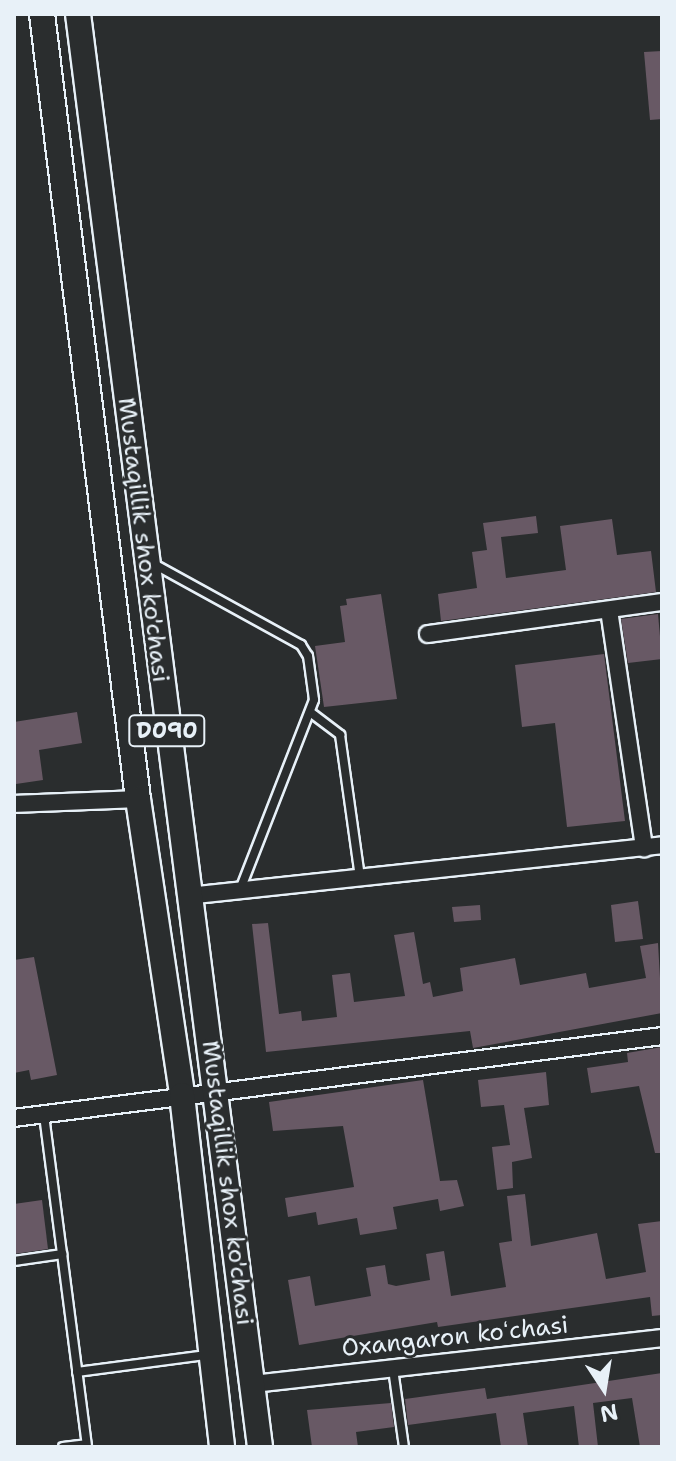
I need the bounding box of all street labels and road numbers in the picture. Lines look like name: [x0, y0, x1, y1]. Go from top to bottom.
street label: Mustaqillik shox ko'chasi: [111, 396, 175, 684]
road number: D090: [127, 713, 207, 749]
street label: Mustaqillik shox ko'chasi: [195, 1039, 259, 1327]
street label: Oxangaron koʻchasi: [340, 1311, 570, 1363]

